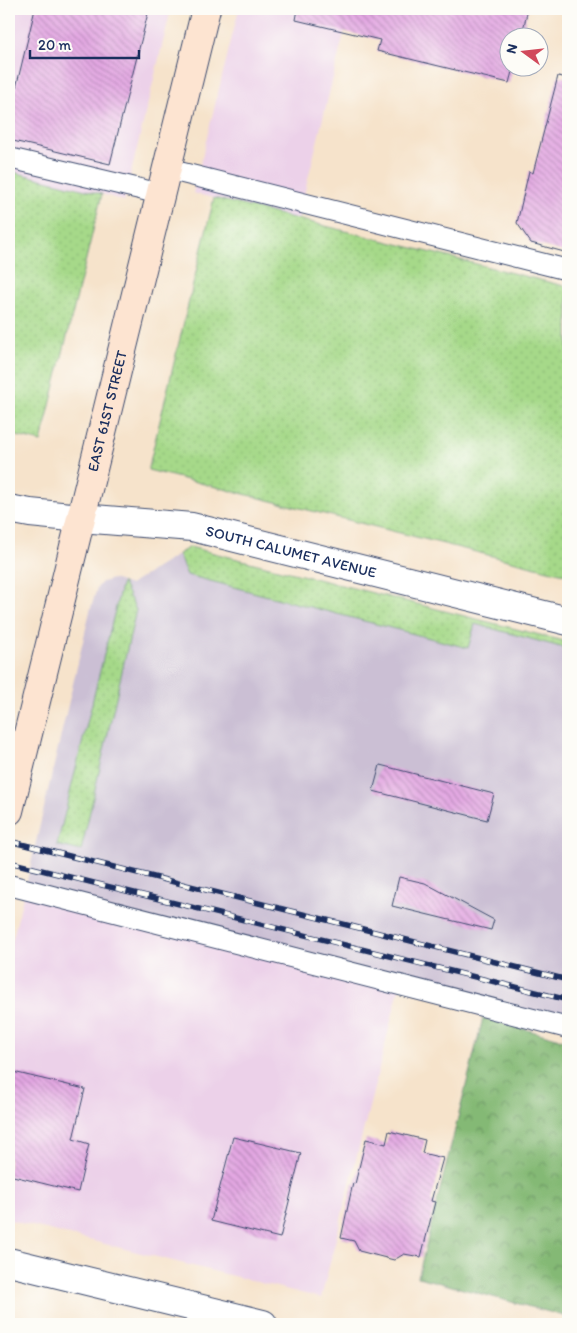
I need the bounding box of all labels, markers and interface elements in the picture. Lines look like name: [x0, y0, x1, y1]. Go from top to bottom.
scale bar: [30, 28, 139, 60]
north arrow: [500, 28, 550, 78]
text: 20 m: [38, 36, 72, 54]
text: N: [502, 42, 521, 56]
street label: EAST 61ST STREET: [84, 348, 131, 473]
street label: SOUTH CALUMET AVENUE: [204, 522, 378, 582]

